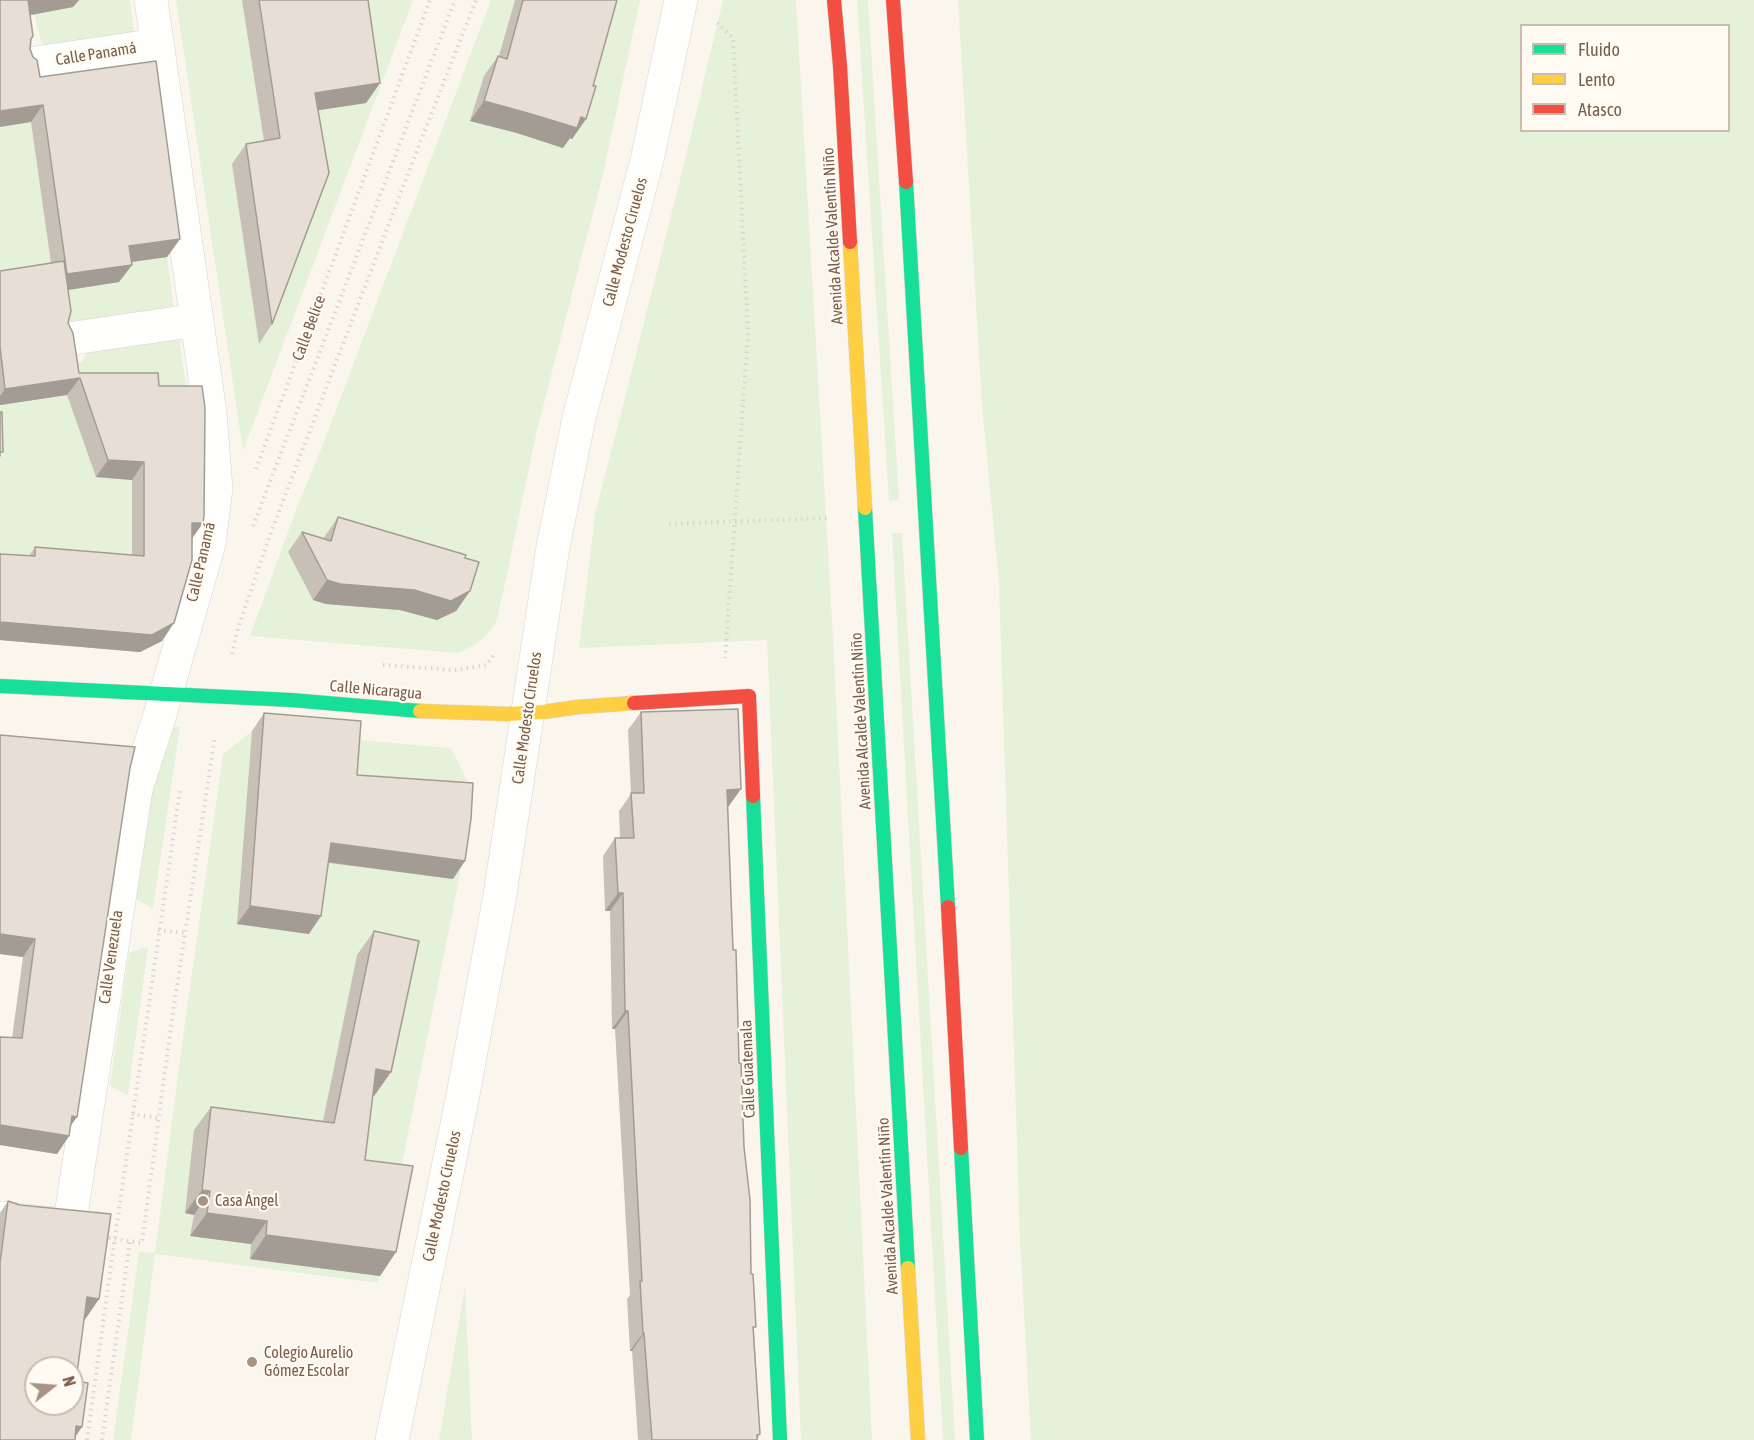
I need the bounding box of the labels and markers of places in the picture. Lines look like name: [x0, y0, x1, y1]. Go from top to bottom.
place label: Casa Ángel: [215, 1191, 279, 1211]
marker: Casa Ángel: [196, 1194, 210, 1208]
place label: Colegio Aurelio Gómez Escolar: [264, 1343, 353, 1381]
marker: Colegio Aurelio Gómez Escolar: [245, 1355, 259, 1369]

